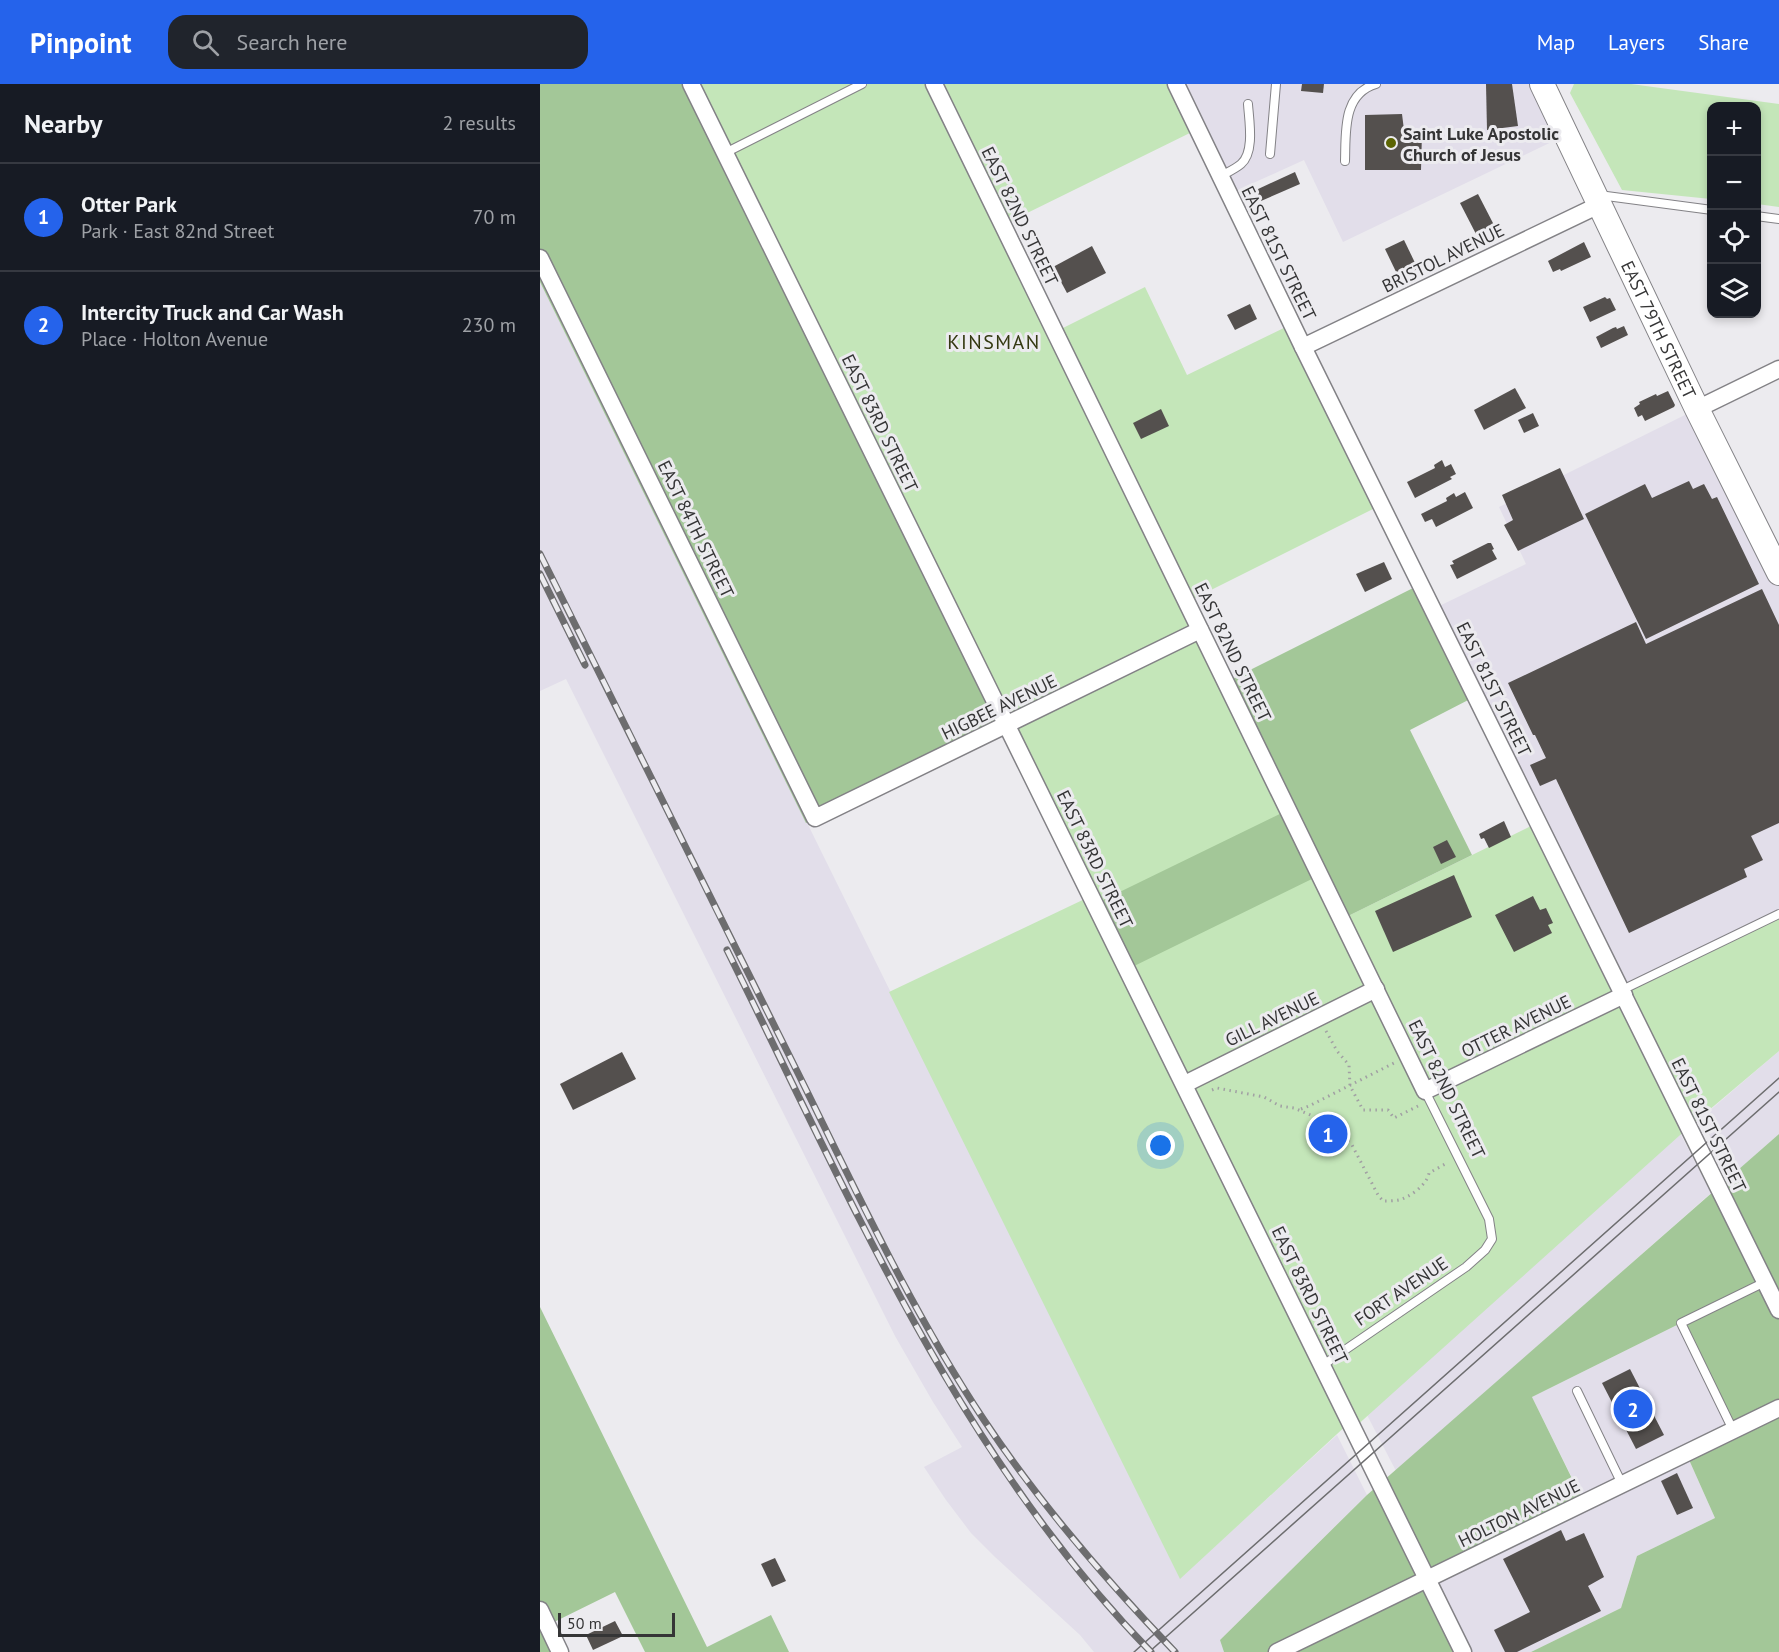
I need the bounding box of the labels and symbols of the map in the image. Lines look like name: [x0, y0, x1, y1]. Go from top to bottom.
place label: Saint Luke Apostolic Church of Jesus: [1403, 122, 1559, 166]
marker: Saint Luke Apostolic Church of Jesus: [1384, 136, 1398, 150]
street label: EAST 82ND STREET: [976, 143, 1064, 289]
street label: EAST 81ST STREET: [1237, 182, 1321, 324]
street label: BRISTOL AVENUE: [1378, 218, 1508, 298]
street label: EAST 79TH STREET: [1616, 257, 1702, 402]
district label: KINSMAN: [947, 329, 1041, 355]
street label: EAST 83RD STREET: [837, 350, 923, 496]
street label: EAST 84TH STREET: [653, 457, 739, 601]
street label: EAST 82ND STREET: [1189, 579, 1277, 725]
street label: EAST 81ST STREET: [1452, 618, 1536, 760]
street label: HIGBEE AVENUE: [938, 669, 1060, 745]
street label: EAST 83RD STREET: [1052, 786, 1138, 932]
street label: GILL AVENUE: [1221, 986, 1323, 1052]
street label: OTTER AVENUE: [1457, 989, 1575, 1063]
street label: EAST 82ND STREET: [1403, 1016, 1491, 1162]
street label: EAST 81ST STREET: [1667, 1054, 1751, 1196]
pin: 1: [1308, 1112, 1348, 1156]
your location: [1146, 1131, 1175, 1160]
street label: EAST 83RD STREET: [1267, 1222, 1353, 1368]
street label: FORT AVENUE: [1350, 1251, 1452, 1331]
pin: 2: [1614, 1386, 1652, 1432]
street label: HOLTON AVENUE: [1454, 1474, 1584, 1552]
scale bar: [558, 1610, 675, 1638]

